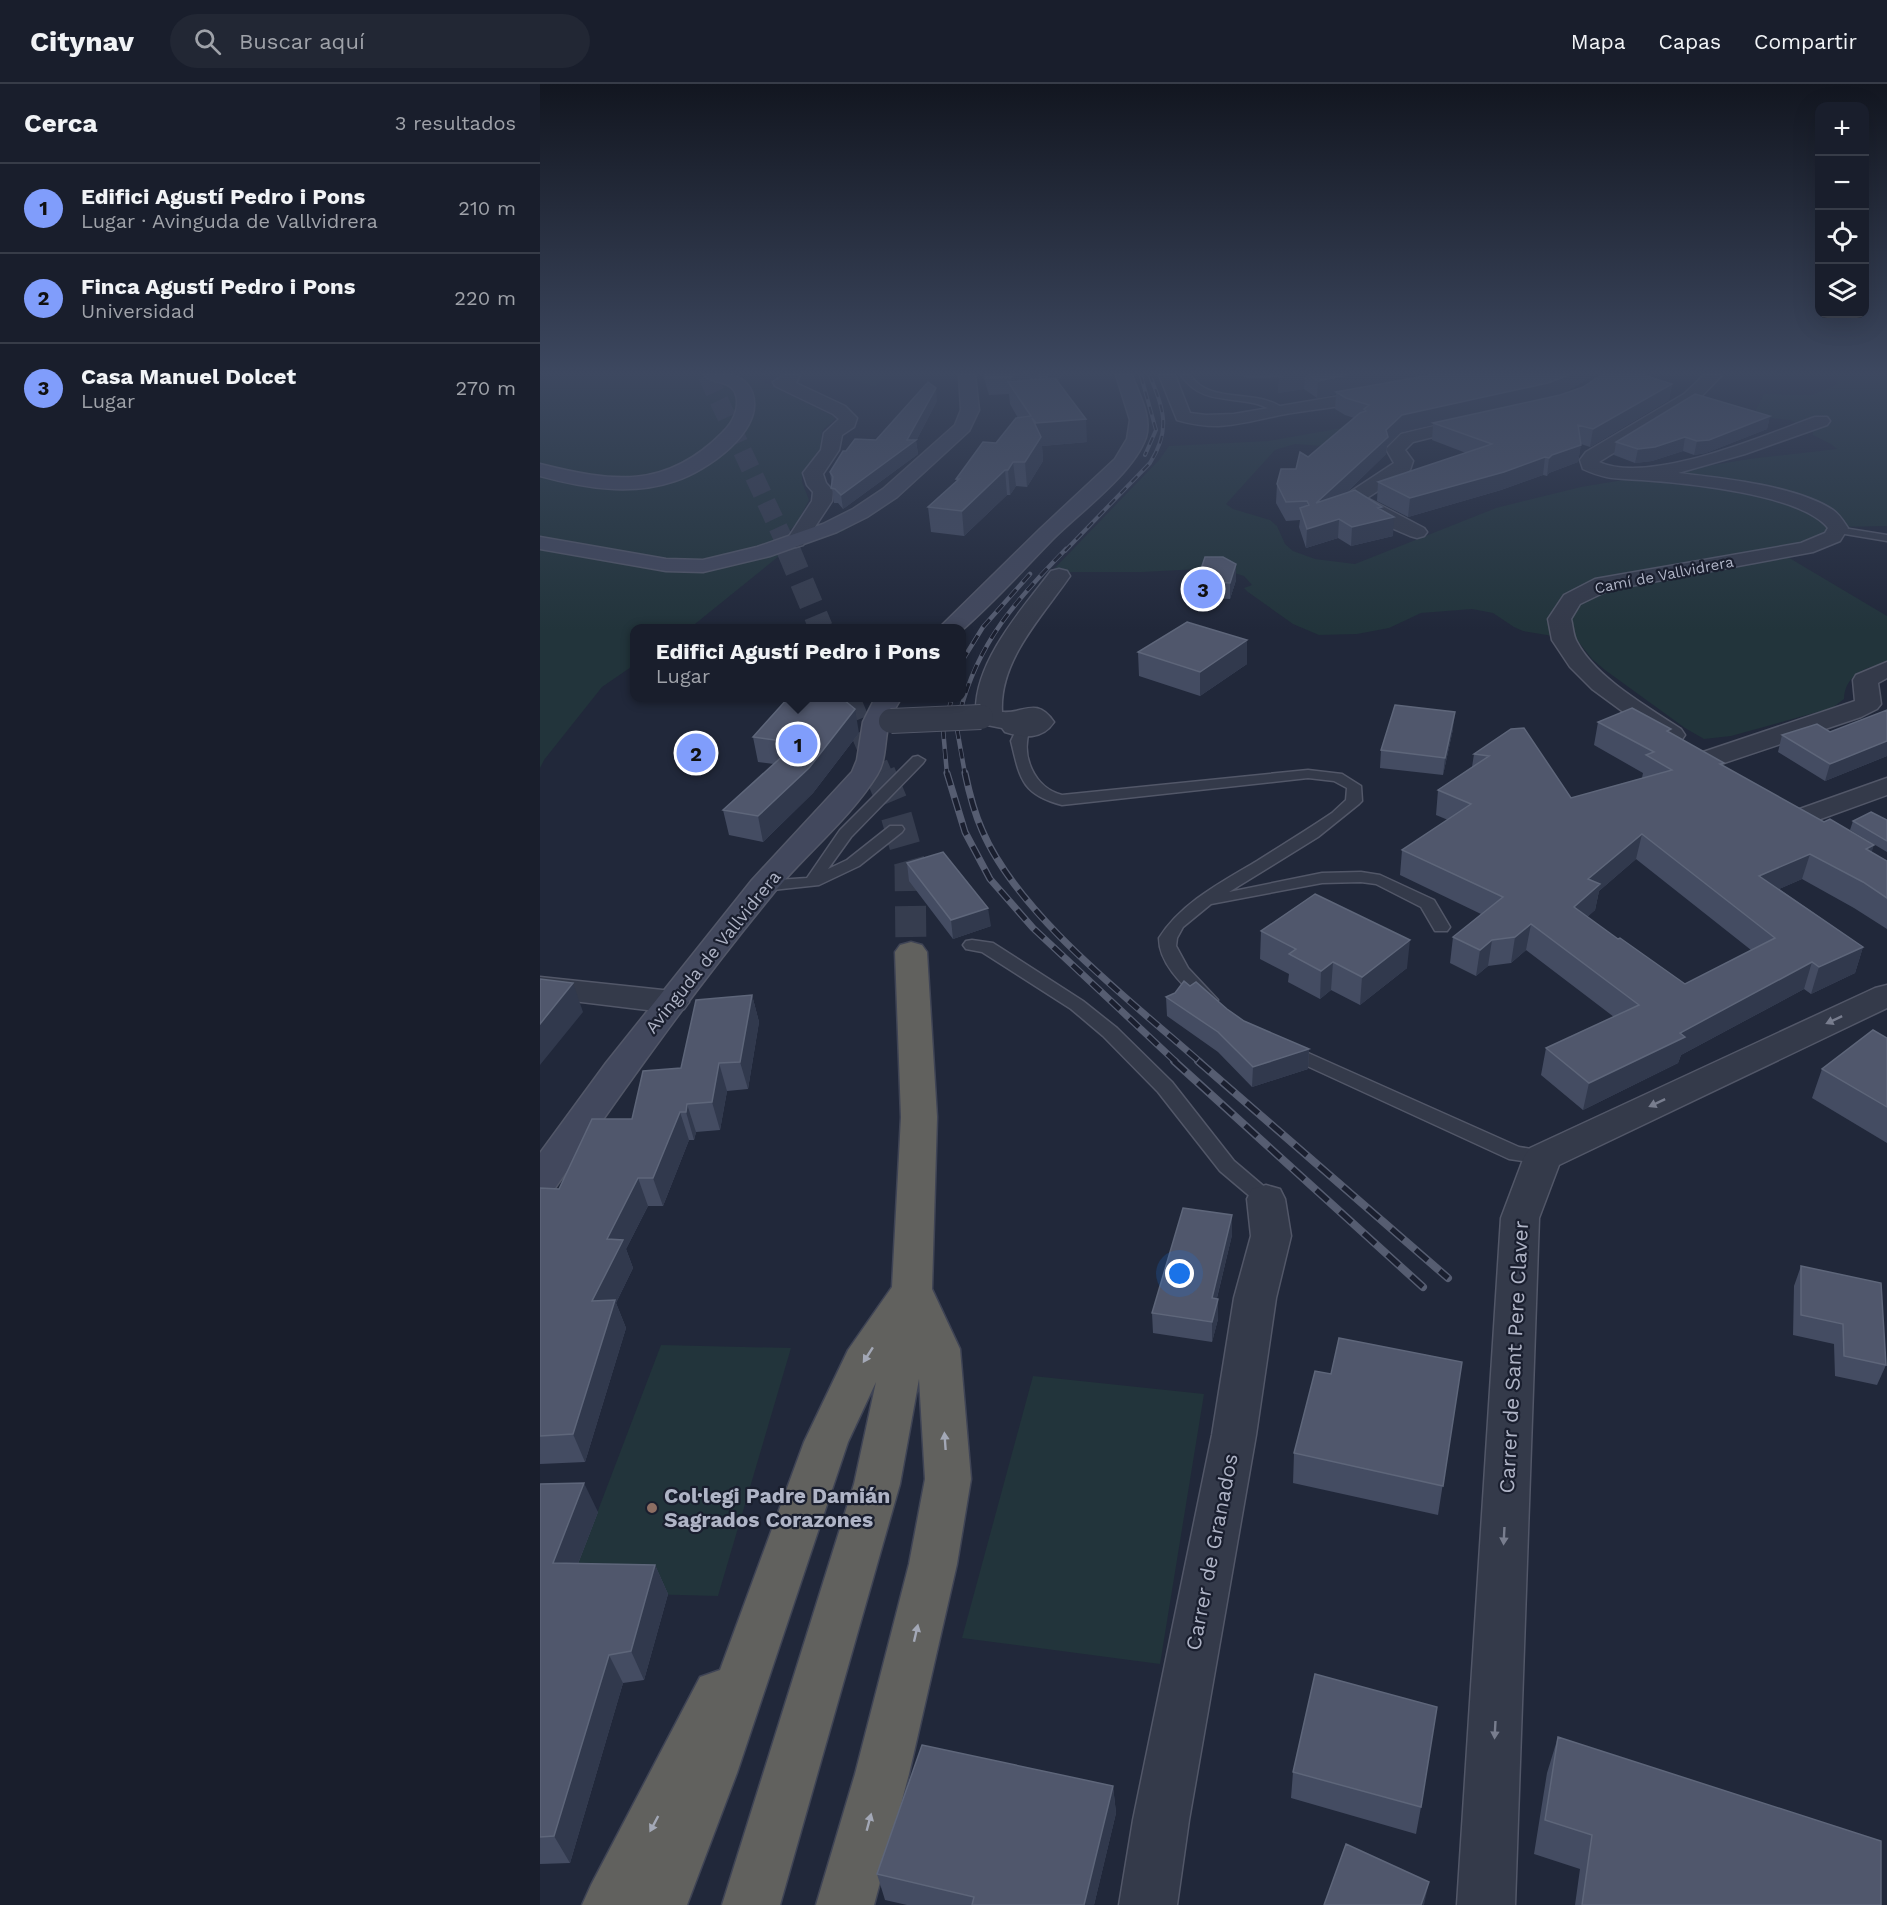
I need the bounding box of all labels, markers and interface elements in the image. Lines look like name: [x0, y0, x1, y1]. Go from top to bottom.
search box: [170, 14, 590, 68]
text: Citynav: [30, 25, 134, 58]
icon: search: [191, 25, 224, 58]
text: Buscar aquí: [239, 29, 365, 54]
text: Mapa: [1571, 29, 1626, 54]
text: Capas: [1659, 29, 1721, 54]
text: Compartir: [1754, 29, 1857, 54]
map controls: [1815, 102, 1869, 318]
button: +: [1815, 102, 1869, 156]
text: Cerca: [24, 108, 98, 138]
text: 3 resultados: [395, 111, 516, 135]
button: −: [1815, 156, 1869, 210]
text: Edifici Agustí Pedro i Pons: [81, 184, 365, 209]
text: 1: [39, 196, 48, 220]
text: 210 m: [458, 196, 516, 220]
text: Lugar · Avinguda de Vallvidrera: [81, 209, 378, 233]
button: locate: [1815, 210, 1869, 264]
button: layers: [1815, 264, 1869, 318]
text: Finca Agustí Pedro i Pons: [81, 274, 355, 299]
text: 2: [38, 286, 49, 310]
text: 220 m: [454, 286, 516, 310]
text: Universidad: [81, 299, 195, 323]
text: Casa Manuel Dolcet: [81, 364, 296, 389]
text: 3: [38, 376, 49, 400]
text: 270 m: [456, 376, 516, 400]
text: Lugar: [81, 389, 135, 413]
street label: Camí de Vallvidrera: [1593, 553, 1736, 597]
pin: 3: [1184, 566, 1222, 612]
popup: [630, 624, 966, 702]
text: Edifici Agustí Pedro i Pons: [656, 639, 940, 664]
text: Lugar: [656, 664, 710, 688]
pin: 1: [778, 722, 818, 766]
pin: 2: [676, 730, 716, 776]
street label: Avinguda de Vallvidrera: [640, 866, 785, 1037]
one-way arrow: [1826, 1016, 1843, 1025]
one-way arrow: [1648, 1098, 1666, 1108]
street label: Carrer de Sant Pere Claver: [1494, 1220, 1533, 1494]
your location: [1165, 1259, 1194, 1288]
one-way arrow: [862, 1347, 873, 1364]
one-way arrow: [940, 1432, 950, 1451]
street label: Carrer de Granados: [1180, 1451, 1243, 1652]
place label: Col·legi Padre Damián Sagrados Corazones: [664, 1483, 890, 1532]
marker: Col·legi Padre Damián Sagrados Corazones: [645, 1501, 659, 1515]
one-way arrow: [1500, 1526, 1509, 1545]
one-way arrow: [912, 1624, 922, 1642]
one-way arrow: [1490, 1721, 1499, 1740]
one-way arrow: [865, 1813, 874, 1831]
one-way arrow: [649, 1815, 659, 1832]

